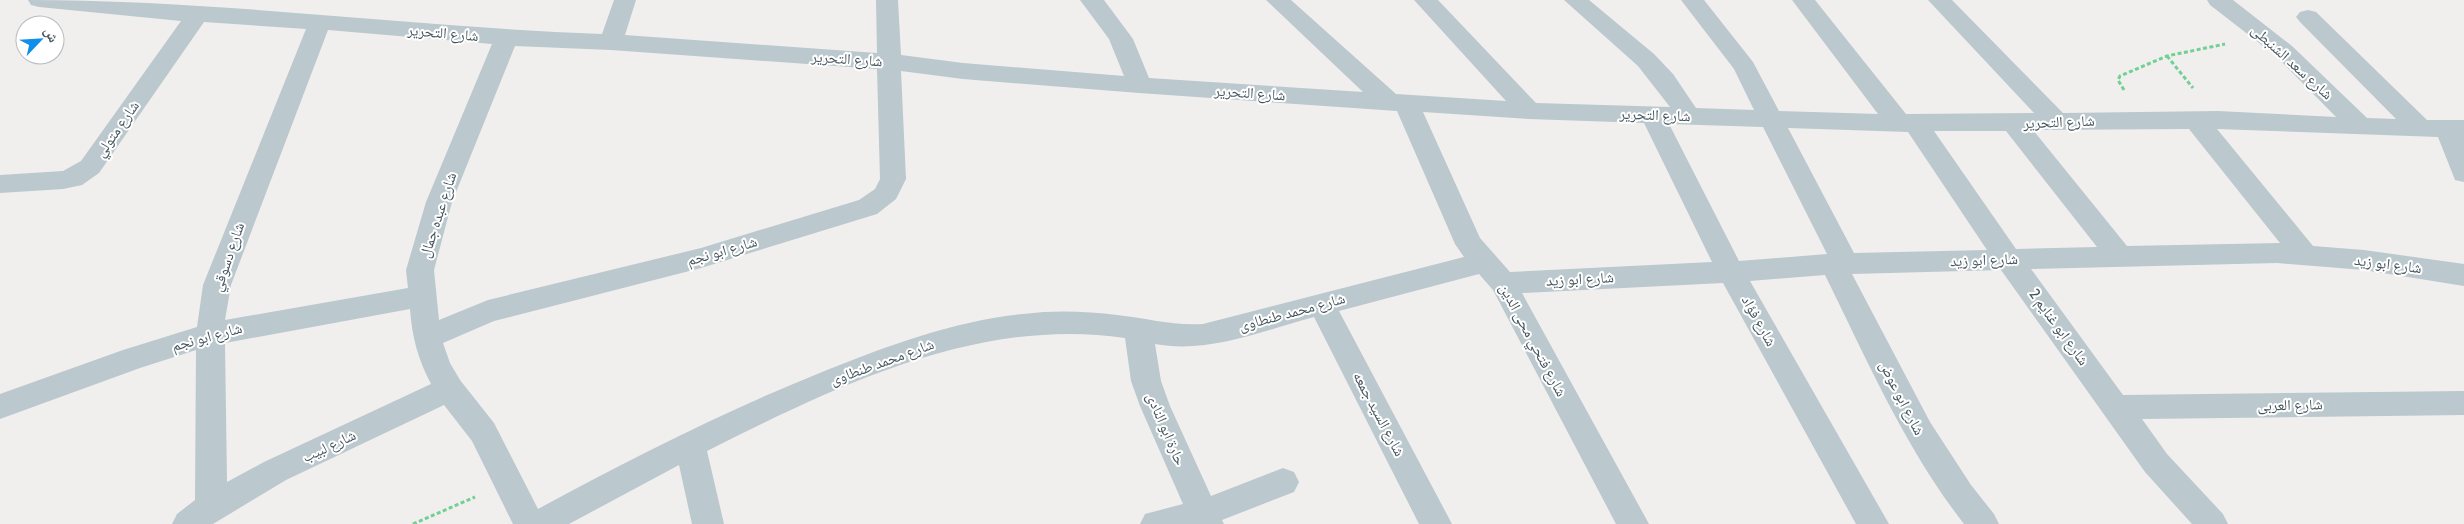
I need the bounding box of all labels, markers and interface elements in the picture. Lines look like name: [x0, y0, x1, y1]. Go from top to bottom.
north arrow: [15, 15, 65, 65]
street label: شارع التحرير: [406, 21, 479, 46]
street label: شارع سعد الشنبطى: [2247, 21, 2337, 104]
text: ش: [40, 24, 63, 45]
street label: شارع التحرير: [810, 47, 883, 71]
street label: شارع التحرير: [1213, 81, 1286, 105]
street label: شارع متولي: [91, 97, 145, 162]
street label: شارع التحرير: [1618, 105, 1691, 126]
street label: شارع التحرير: [2022, 112, 2095, 133]
street label: شارع عبده جمال: [416, 170, 461, 260]
street label: شارع دسوقي: [208, 220, 251, 295]
street label: شارع ابو نجم: [685, 232, 759, 271]
street label: شارع ابو زيد: [1950, 250, 2018, 271]
street label: شارع ابو زيد: [2353, 251, 2423, 278]
street label: شارع ابو زيد: [1546, 268, 1615, 291]
street label: شارع فتحي محى الدين: [1493, 280, 1570, 401]
street label: شارع ابو غنايم 2: [2024, 285, 2093, 369]
street label: شارع محمد طنطاوى: [1237, 289, 1347, 336]
street label: شارع فؤاد: [1737, 293, 1780, 350]
street label: شارع ابو نجم: [170, 319, 244, 356]
street label: شارع محمد طنطاوى: [828, 335, 937, 390]
street label: شارع ابو عوض: [1875, 358, 1928, 439]
street label: شارع السيد جمعه: [1348, 369, 1409, 460]
street label: حارة ابو النادى: [1142, 390, 1190, 469]
street label: شارع العربى: [2257, 395, 2323, 416]
street label: شارع لبيب: [299, 426, 359, 467]

